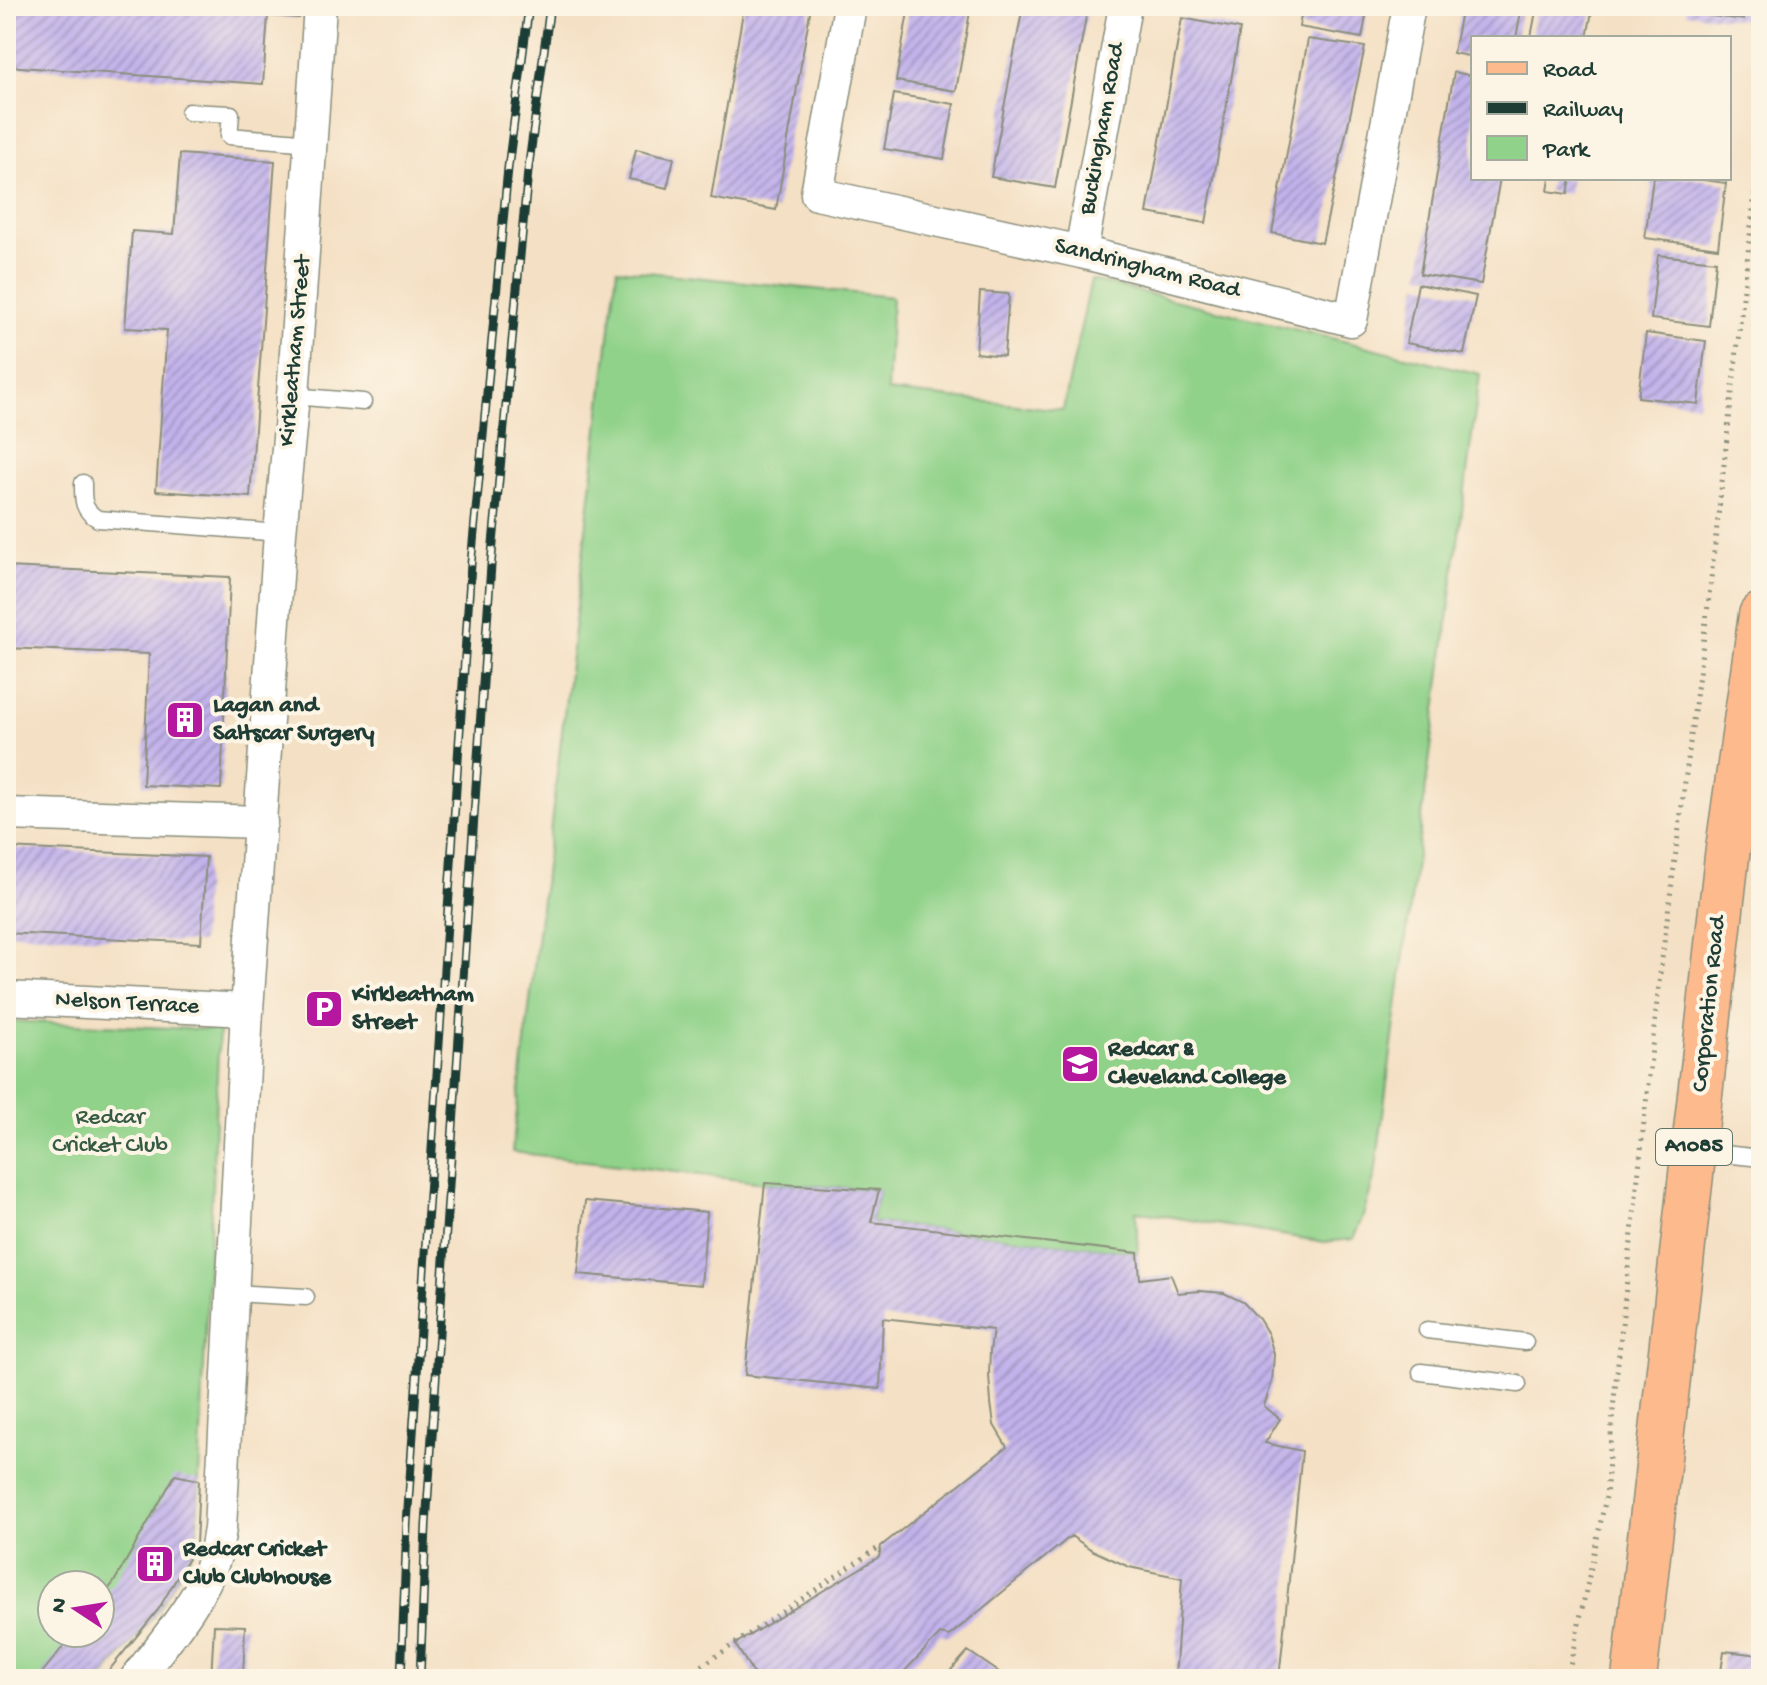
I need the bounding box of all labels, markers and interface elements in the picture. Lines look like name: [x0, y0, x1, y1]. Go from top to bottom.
legend: [1471, 36, 1731, 180]
street label: Buckingham Road: [1073, 39, 1133, 218]
text: Road: [1543, 57, 1597, 86]
text: Railway: [1543, 97, 1623, 126]
text: Park: [1542, 137, 1591, 166]
street label: Sandringham Road: [1051, 232, 1245, 307]
street label: Kirkleatham Street: [273, 252, 319, 448]
place label: Lagan and Saltscar Surgery: [213, 692, 374, 749]
building icon: Lagan and Saltscar Surgery: [164, 699, 206, 741]
street label: Corporation Road: [1686, 913, 1734, 1094]
place label: Kirkleatham Street: [351, 981, 474, 1038]
street label: Nelson Terrace: [54, 986, 200, 1022]
parking icon: Kirkleatham Street: [303, 988, 345, 1030]
place label: Redcar & Cleveland College: [1107, 1036, 1287, 1093]
school or university icon: Redcar & Cleveland College: [1059, 1043, 1101, 1085]
park label: Redcar Cricket Club: [52, 1104, 168, 1161]
road number: A1085: [1656, 1129, 1732, 1165]
place label: Redcar Cricket Club Clubhouse: [182, 1536, 333, 1593]
building icon: Redcar Cricket Club Clubhouse: [134, 1543, 176, 1585]
north arrow: [36, 1569, 116, 1649]
text: N: [46, 1596, 75, 1615]

